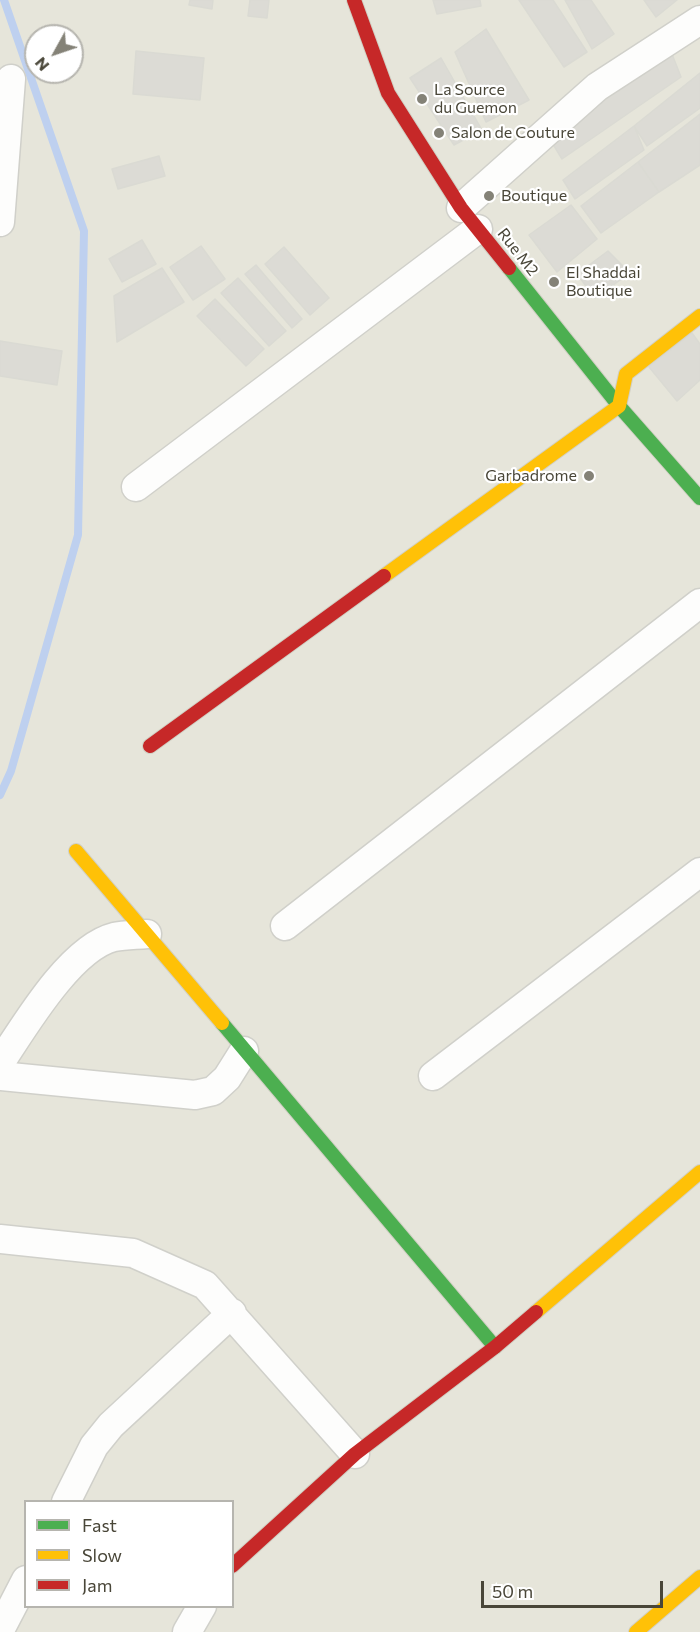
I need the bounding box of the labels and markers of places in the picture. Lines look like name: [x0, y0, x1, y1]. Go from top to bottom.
place label: La Source du Guemon: [434, 80, 517, 118]
marker: La Source du Guemon: [415, 92, 429, 106]
place label: Salon de Couture: [451, 123, 575, 143]
marker: Salon de Couture: [432, 126, 446, 140]
place label: Boutique: [501, 186, 567, 206]
marker: Boutique: [482, 189, 496, 203]
place label: El Shaddai Boutique: [566, 263, 641, 301]
marker: El Shaddai Boutique: [547, 275, 561, 289]
place label: Garbadrome: [485, 466, 577, 486]
marker: Garbadrome: [582, 469, 596, 483]

